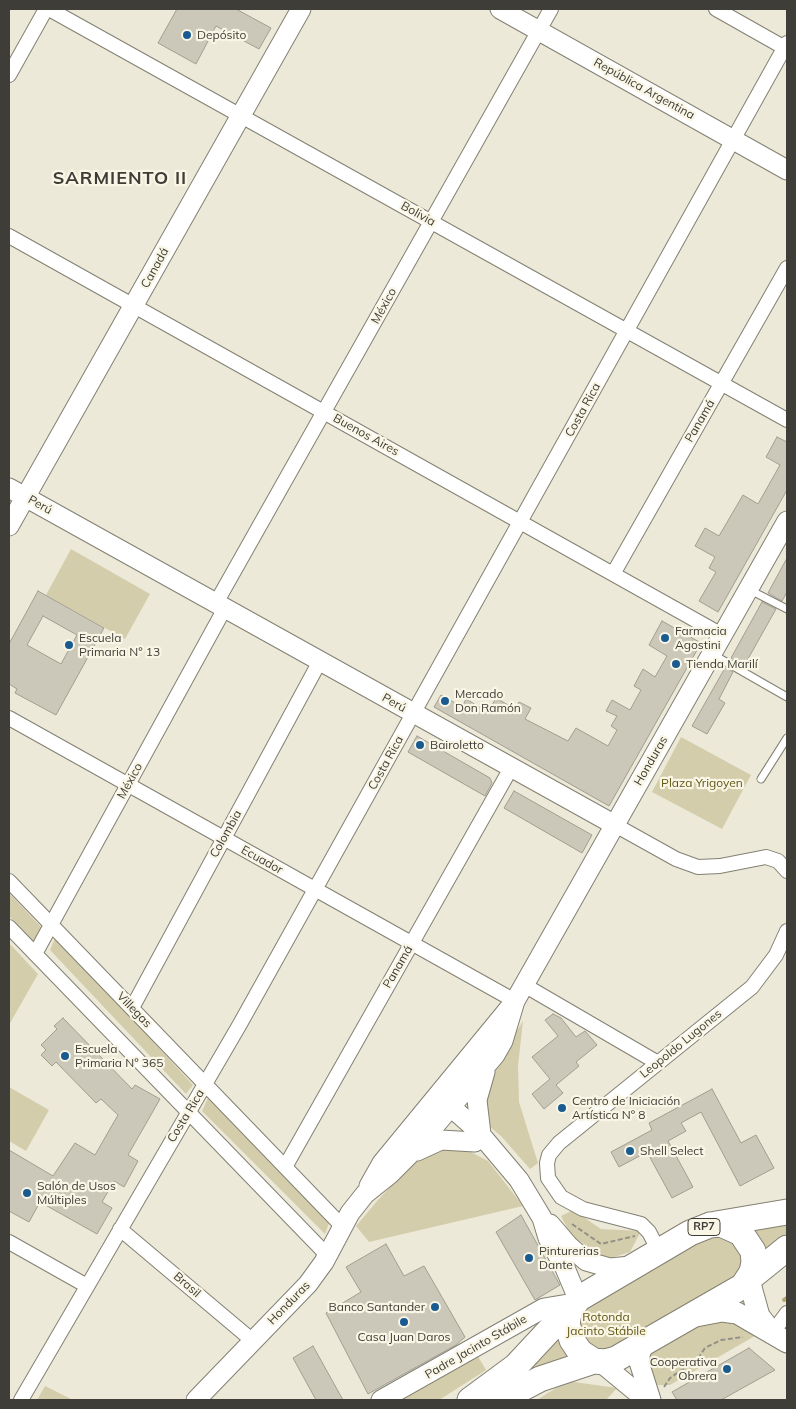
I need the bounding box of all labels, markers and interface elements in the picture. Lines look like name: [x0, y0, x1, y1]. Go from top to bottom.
place label: Depósito: [197, 28, 246, 42]
marker: Depósito: [181, 29, 193, 41]
street label: República Argentina: [591, 55, 697, 123]
district label: SARMIENTO II: [51, 168, 189, 190]
street label: Bolivia: [398, 199, 438, 229]
street label: Canadá: [138, 245, 172, 291]
street label: México: [368, 286, 400, 326]
street label: Costa Rica: [562, 381, 604, 439]
street label: Panamá: [682, 397, 718, 445]
street label: Buenos Aires: [331, 411, 401, 459]
street label: Perú: [25, 493, 55, 517]
place label: Farmacia Agostini: [675, 624, 727, 652]
place label: Escuela Primaria N° 13: [79, 631, 160, 659]
marker: Farmacia Agostini: [659, 632, 671, 644]
marker: Escuela Primaria N° 13: [63, 639, 75, 651]
place label: Tienda Marilí: [686, 657, 758, 671]
marker: Tienda Marilí: [670, 658, 682, 670]
place label: Mercado Don Ramón: [455, 687, 521, 715]
street label: Perú: [379, 691, 409, 715]
marker: Mercado Don Ramón: [439, 695, 451, 707]
street label: Costa Rica: [365, 734, 407, 792]
street label: Honduras: [631, 734, 671, 788]
place label: Bairoletto: [430, 738, 484, 752]
marker: Bairoletto: [414, 739, 426, 751]
street label: México: [114, 761, 146, 801]
park label: Plaza Yrigoyen: [661, 776, 743, 790]
street label: Colombia: [207, 808, 245, 860]
street label: Ecuador: [239, 843, 285, 877]
street label: Panamá: [380, 943, 416, 991]
street label: Villegas: [114, 989, 154, 1031]
street label: Leopoldo Lugones: [637, 1007, 725, 1081]
place label: Escuela Primaria N° 365: [75, 1042, 163, 1070]
marker: Escuela Primaria N° 365: [59, 1050, 71, 1062]
street label: Costa Rica: [165, 1087, 207, 1145]
place label: Centro de Iniciación Artística N° 8: [572, 1094, 680, 1122]
marker: Centro de Iniciación Artística N° 8: [556, 1102, 568, 1114]
place label: Shell Select: [640, 1144, 703, 1158]
marker: Shell Select: [624, 1145, 636, 1157]
place label: Salón de Usos Múltiples: [37, 1179, 116, 1207]
marker: Salón de Usos Múltiples: [21, 1187, 33, 1199]
road number: RP7: [688, 1218, 720, 1236]
place label: Pinturerias Dante: [539, 1244, 599, 1272]
marker: Pinturerias Dante: [523, 1252, 535, 1264]
street label: Brasil: [170, 1269, 204, 1301]
street label: Honduras: [265, 1278, 313, 1328]
place label: Banco Santander: [329, 1300, 425, 1314]
marker: Banco Santander: [429, 1301, 441, 1313]
park label: Rotonda Jacinto Stábile: [566, 1310, 646, 1338]
street label: Padre Jacinto Stábile: [422, 1312, 530, 1382]
marker: Casa Juan Daros: [398, 1316, 410, 1328]
place label: Casa Juan Daros: [358, 1330, 450, 1344]
place label: Cooperativa Obrera: [650, 1355, 717, 1383]
marker: Cooperativa Obrera: [721, 1363, 733, 1375]

